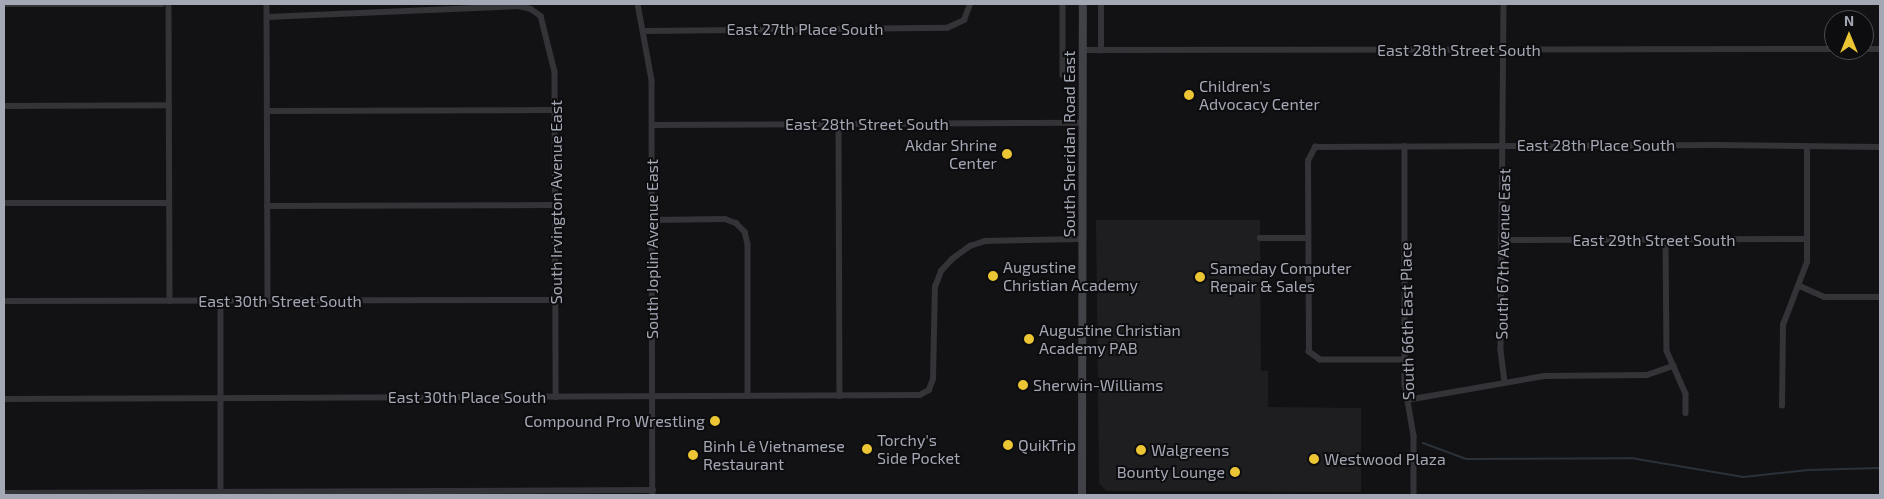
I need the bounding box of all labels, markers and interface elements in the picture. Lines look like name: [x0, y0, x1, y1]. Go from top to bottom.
north arrow: [1824, 10, 1874, 60]
text: N: [1844, 12, 1854, 29]
street label: East 27th Place South: [726, 19, 884, 39]
street label: East 28th Street South: [1377, 40, 1541, 60]
street label: South Sheridan Road East: [1059, 51, 1079, 237]
place label: Children's Advocacy Center: [1199, 76, 1320, 114]
marker: Children's Advocacy Center: [1183, 89, 1195, 101]
street label: South Irvington Avenue East: [546, 100, 566, 304]
street label: East 28th Street South: [785, 114, 949, 134]
place label: Akdar Shrine Center: [905, 135, 997, 173]
street label: East 28th Place South: [1517, 135, 1675, 155]
marker: Akdar Shrine Center: [1001, 148, 1013, 160]
street label: South Joplin Avenue East: [642, 159, 662, 339]
street label: South 67th Avenue East: [1492, 168, 1514, 340]
street label: East 29th Street South: [1572, 230, 1736, 250]
street label: South 66th East Place: [1396, 242, 1418, 400]
place label: Augustine Christian Academy: [1003, 257, 1138, 295]
place label: Sameday Computer Repair & Sales: [1210, 258, 1352, 296]
marker: Augustine Christian Academy: [987, 270, 999, 282]
marker: Sameday Computer Repair & Sales: [1194, 271, 1206, 283]
street label: East 30th Street South: [198, 291, 362, 311]
place label: Augustine Christian Academy PAB: [1039, 320, 1181, 358]
marker: Augustine Christian Academy PAB: [1023, 333, 1035, 345]
place label: Sherwin-Williams: [1033, 375, 1163, 395]
marker: Sherwin-Williams: [1017, 379, 1029, 391]
street label: East 30th Place South: [388, 387, 546, 407]
place label: Compound Pro Wrestling: [524, 411, 705, 431]
marker: Compound Pro Wrestling: [709, 415, 721, 427]
place label: Torchy's Side Pocket: [877, 430, 960, 468]
place label: QuikTrip: [1018, 435, 1076, 455]
place label: Binh Lê Vietnamese Restaurant: [703, 436, 845, 474]
marker: QuikTrip: [1002, 439, 1014, 451]
place label: Walgreens: [1151, 440, 1229, 460]
marker: Torchy's Side Pocket: [861, 443, 873, 455]
marker: Walgreens: [1135, 444, 1147, 456]
marker: Binh Lê Vietnamese Restaurant: [687, 449, 699, 461]
place label: Westwood Plaza: [1324, 449, 1446, 469]
marker: Westwood Plaza: [1308, 453, 1320, 465]
place label: Bounty Lounge: [1116, 462, 1225, 482]
marker: Bounty Lounge: [1229, 466, 1241, 478]

